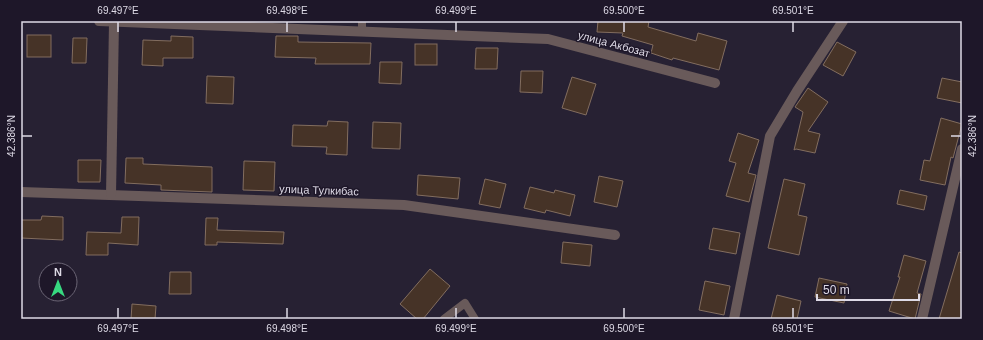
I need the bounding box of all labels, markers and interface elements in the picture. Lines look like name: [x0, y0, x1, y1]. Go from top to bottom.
text: 69.497°E: [97, 5, 139, 16]
text: 69.498°E: [266, 5, 308, 16]
text: 69.499°E: [435, 5, 477, 16]
text: 69.500°E: [603, 5, 645, 16]
text: 69.501°E: [772, 5, 814, 16]
street label: улица Акбозат: [577, 29, 651, 59]
text: 42.386°N: [6, 115, 17, 157]
text: 42.386°N: [967, 115, 978, 157]
street label: улица Тулкибас: [279, 183, 360, 197]
north arrow: [38, 262, 78, 302]
text: N: [54, 266, 62, 278]
scale bar: [817, 276, 919, 302]
text: 50 m: [823, 283, 850, 297]
text: 69.497°E: [97, 323, 139, 334]
text: 69.498°E: [266, 323, 308, 334]
text: 69.499°E: [435, 323, 477, 334]
text: 69.500°E: [603, 323, 645, 334]
text: 69.501°E: [772, 323, 814, 334]

